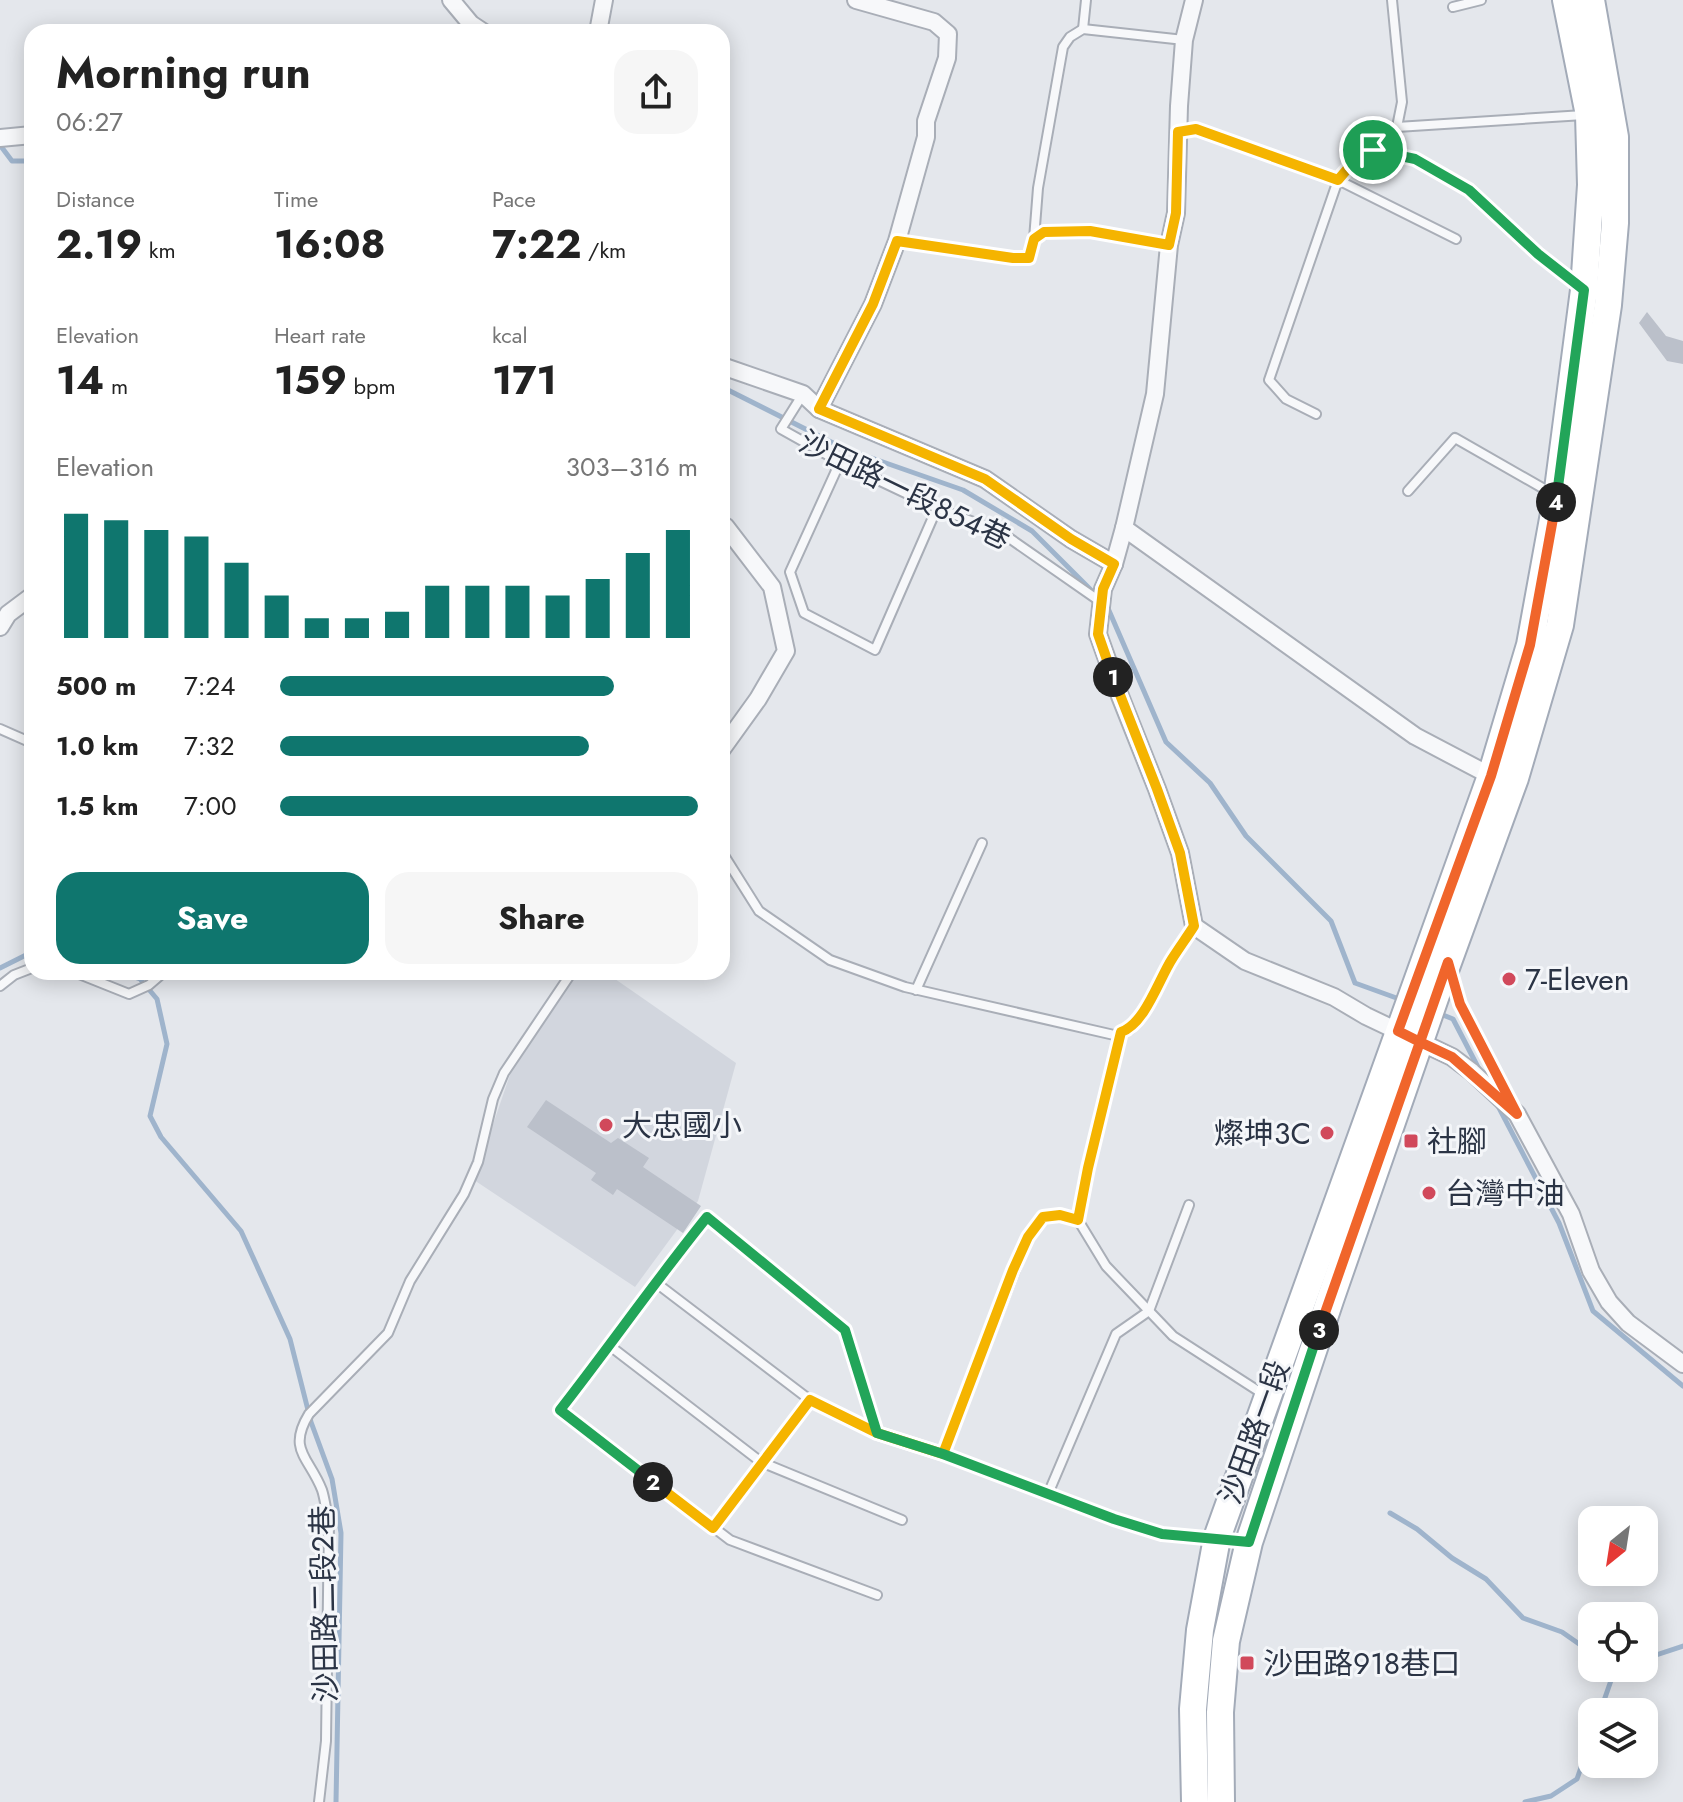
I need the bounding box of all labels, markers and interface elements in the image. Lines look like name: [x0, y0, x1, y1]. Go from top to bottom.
text: Morning run: [56, 41, 311, 105]
button: share: [614, 50, 698, 134]
text: 06:27: [56, 103, 123, 141]
pin: [1339, 116, 1407, 184]
icon: arrive: [1351, 128, 1395, 172]
text: Distance: [56, 183, 135, 215]
text: Time: [274, 183, 318, 215]
text: Pace: [492, 183, 536, 215]
text: 2.19: [56, 215, 142, 273]
text: 16:08: [274, 215, 386, 273]
text: 7:22: [492, 215, 581, 273]
text: km: [142, 234, 176, 266]
text: /km: [581, 234, 626, 266]
text: Elevation: [56, 319, 139, 351]
text: Heart rate: [274, 319, 366, 351]
text: kcal: [492, 319, 528, 351]
text: 14: [56, 351, 104, 409]
text: 159: [274, 351, 347, 409]
text: 171: [492, 351, 557, 409]
text: m: [104, 370, 128, 402]
text: bpm: [347, 370, 396, 402]
street label: 沙田路一段854巷: [792, 420, 1018, 560]
text: Elevation: [56, 448, 154, 486]
text: 303–316 m: [566, 448, 698, 486]
pin: 4: [1536, 482, 1576, 522]
text: 4: [1548, 486, 1564, 518]
pin: 1: [1093, 657, 1133, 697]
text: 1: [1107, 661, 1119, 693]
text: 500 m: [56, 667, 136, 705]
text: 7:24: [184, 667, 235, 705]
text: 1.0 km: [56, 727, 139, 765]
text: 7:32: [184, 727, 234, 765]
text: 1.5 km: [56, 787, 139, 825]
text: 7:00: [184, 787, 237, 825]
button: Save: [56, 872, 369, 964]
button: Share: [385, 872, 698, 964]
place label: 7-Eleven: [1525, 958, 1629, 1001]
marker: 7-Eleven: [1500, 970, 1518, 988]
place label: 大忠國小: [622, 1104, 742, 1147]
place label: 燦坤3C: [1214, 1112, 1311, 1155]
marker: 大忠國小: [597, 1116, 615, 1134]
place label: 社腳: [1427, 1120, 1487, 1163]
marker: 燦坤3C: [1318, 1124, 1336, 1142]
marker: 社腳: [1402, 1132, 1420, 1150]
place label: 台灣中油: [1445, 1172, 1565, 1215]
marker: 台灣中油: [1420, 1184, 1438, 1202]
pin: 3: [1299, 1310, 1339, 1350]
text: 3: [1312, 1314, 1326, 1346]
street label: 沙田路一段: [1208, 1354, 1300, 1510]
pin: 2: [633, 1462, 673, 1502]
text: 2: [646, 1466, 660, 1498]
street label: 沙田路二段2巷: [301, 1505, 347, 1703]
north arrow: [1578, 1506, 1658, 1586]
map controls: [1578, 1506, 1658, 1778]
button: locate: [1578, 1602, 1658, 1682]
place label: 沙田路918巷口: [1263, 1642, 1460, 1685]
marker: 沙田路918巷口: [1238, 1654, 1256, 1672]
button: layers: [1578, 1698, 1658, 1778]

